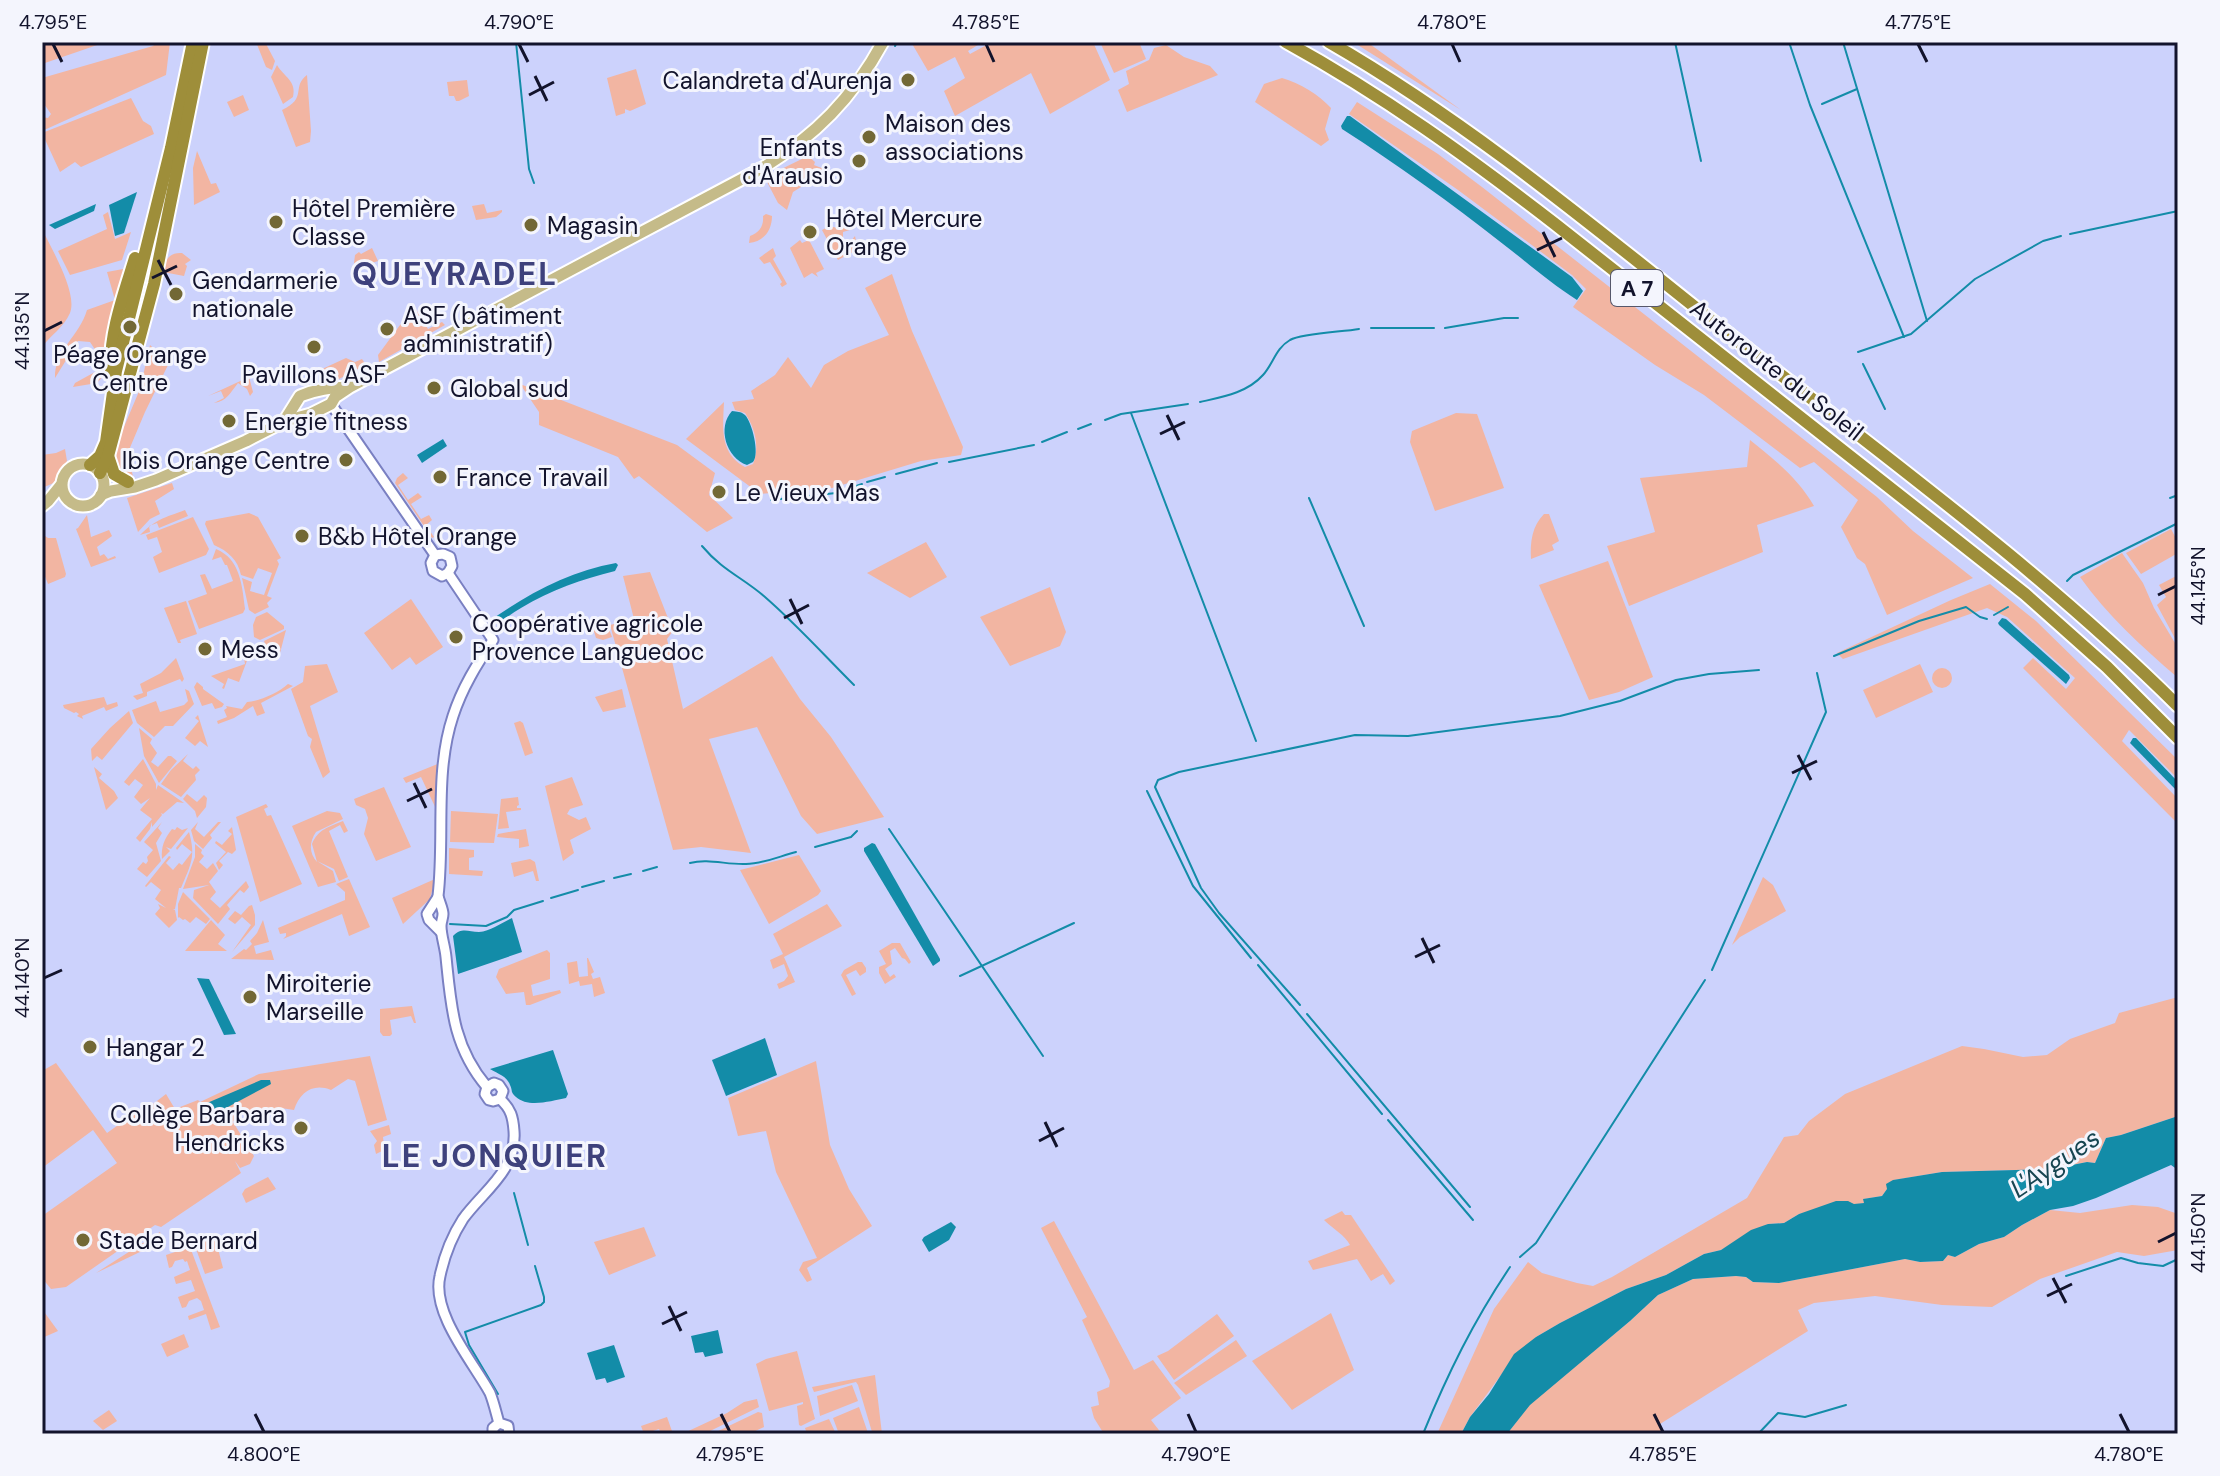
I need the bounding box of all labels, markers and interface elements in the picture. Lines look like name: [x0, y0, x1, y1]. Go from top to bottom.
text: 4.795°E: [19, 9, 87, 35]
text: 4.790°E: [484, 9, 554, 35]
text: 4.785°E: [952, 9, 1020, 35]
text: 4.780°E: [1417, 9, 1487, 35]
text: 4.775°E: [1885, 9, 1951, 35]
place label: Calandreta d'Aurenja: [662, 65, 892, 96]
marker: Calandreta d'Aurenja: [899, 71, 917, 89]
place label: Maison des associations: [885, 108, 1024, 167]
marker: Maison des associations: [860, 128, 878, 146]
place label: Enfants d'Arausio: [742, 132, 843, 191]
marker: Enfants d'Arausio: [850, 152, 868, 170]
place label: Hôtel Première Classe: [292, 193, 455, 252]
place label: Hôtel Mercure Orange: [826, 203, 982, 262]
place label: Magasin: [547, 210, 638, 241]
marker: Hôtel Première Classe: [267, 213, 285, 231]
marker: Magasin: [522, 216, 540, 234]
marker: Hôtel Mercure Orange: [801, 223, 819, 241]
district label: QUEYRADEL: [352, 253, 558, 295]
place label: Gendarmerie nationale: [192, 265, 338, 324]
road number: A 7: [1611, 270, 1663, 306]
marker: Gendarmerie nationale: [167, 285, 185, 303]
text: 44.135°N: [9, 292, 35, 370]
street label: Autoroute du Soleil: [1684, 293, 1870, 447]
place label: ASF (bâtiment administratif): [403, 300, 562, 359]
marker: Péage Orange Centre: [121, 318, 139, 336]
marker: ASF (bâtiment administratif): [378, 320, 396, 338]
marker: Pavillons ASF: [305, 338, 323, 356]
place label: Péage Orange Centre: [53, 339, 207, 398]
place label: Pavillons ASF: [242, 359, 386, 390]
place label: Global sud: [450, 373, 568, 404]
marker: Global sud: [425, 379, 443, 397]
place label: Energie fitness: [245, 406, 408, 437]
marker: Energie fitness: [220, 412, 238, 430]
place label: Ibis Orange Centre: [122, 445, 330, 476]
marker: Ibis Orange Centre: [337, 451, 355, 469]
place label: France Travail: [456, 462, 608, 493]
marker: France Travail: [431, 468, 449, 486]
place label: Le Vieux Mas: [735, 477, 880, 508]
marker: Le Vieux Mas: [710, 483, 728, 501]
place label: B&b Hôtel Orange: [318, 521, 517, 552]
marker: B&b Hôtel Orange: [293, 527, 311, 545]
text: 44.145°N: [2185, 546, 2211, 626]
place label: Coopérative agricole Provence Languedoc: [472, 608, 704, 667]
marker: Coopérative agricole Provence Languedoc: [447, 628, 465, 646]
place label: Mess: [221, 634, 279, 665]
marker: Mess: [196, 640, 214, 658]
text: 44.140°N: [9, 938, 35, 1018]
place label: Miroiterie Marseille: [266, 968, 371, 1027]
marker: Miroiterie Marseille: [241, 988, 259, 1006]
place label: Hangar 2: [106, 1032, 205, 1063]
marker: Hangar 2: [81, 1038, 99, 1056]
place label: Collège Barbara Hendricks: [110, 1099, 285, 1158]
marker: Collège Barbara Hendricks: [292, 1119, 310, 1137]
water label: L'Aygues: [2003, 1121, 2107, 1205]
district label: LE JONQUIER: [382, 1135, 608, 1177]
text: 44.150°N: [2185, 1193, 2211, 1273]
place label: Stade Bernard: [99, 1225, 258, 1256]
marker: Stade Bernard: [74, 1231, 92, 1249]
text: 4.800°E: [227, 1441, 301, 1467]
text: 4.795°E: [696, 1441, 764, 1467]
text: 4.790°E: [1161, 1441, 1231, 1467]
text: 4.785°E: [1629, 1441, 1697, 1467]
text: 4.780°E: [2094, 1441, 2164, 1467]

